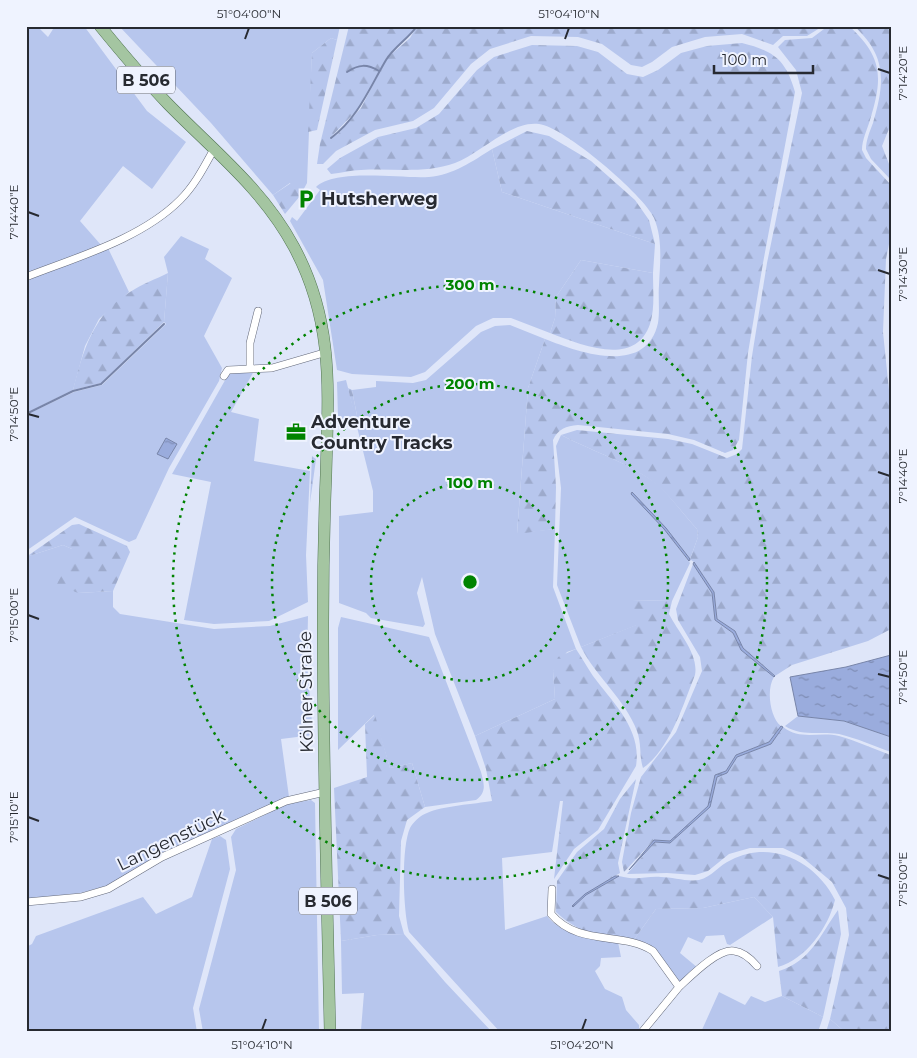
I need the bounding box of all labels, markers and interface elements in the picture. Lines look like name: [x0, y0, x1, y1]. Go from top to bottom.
text: 51°04'00"N: [217, 6, 281, 21]
text: 51°04'10"N: [538, 6, 600, 21]
scale bar: [714, 42, 813, 74]
text: 7°14'20"E: [895, 46, 910, 100]
text: 100 m: [722, 50, 767, 69]
road number: B 506: [117, 66, 175, 94]
text: 7°14'40"E: [6, 185, 21, 239]
parking icon: Hutsherweg: [295, 188, 317, 210]
place label: Hutsherweg: [321, 188, 438, 210]
text: 7°14'30"E: [895, 247, 910, 301]
text: 300 m: [444, 275, 495, 294]
text: 200 m: [445, 374, 495, 393]
text: 7°14'50"E: [6, 387, 21, 441]
place label: Adventure Country Tracks: [310, 411, 453, 454]
office icon: Adventure Country Tracks: [285, 421, 307, 443]
text: 7°14'40"E: [895, 449, 910, 503]
text: 100 m: [447, 473, 493, 492]
centre of rings: [461, 573, 479, 591]
text: 7°15'00"E: [6, 588, 21, 642]
street label: Kölner Straße: [294, 631, 318, 753]
text: 7°14'50"E: [895, 650, 910, 704]
text: 7°15'10"E: [6, 791, 21, 843]
street label: Langenstück: [113, 804, 229, 876]
text: 7°15'00"E: [895, 852, 910, 906]
road number: B 506: [299, 888, 357, 914]
text: 51°04'10"N: [231, 1037, 293, 1052]
text: 51°04'20"N: [550, 1037, 614, 1052]

